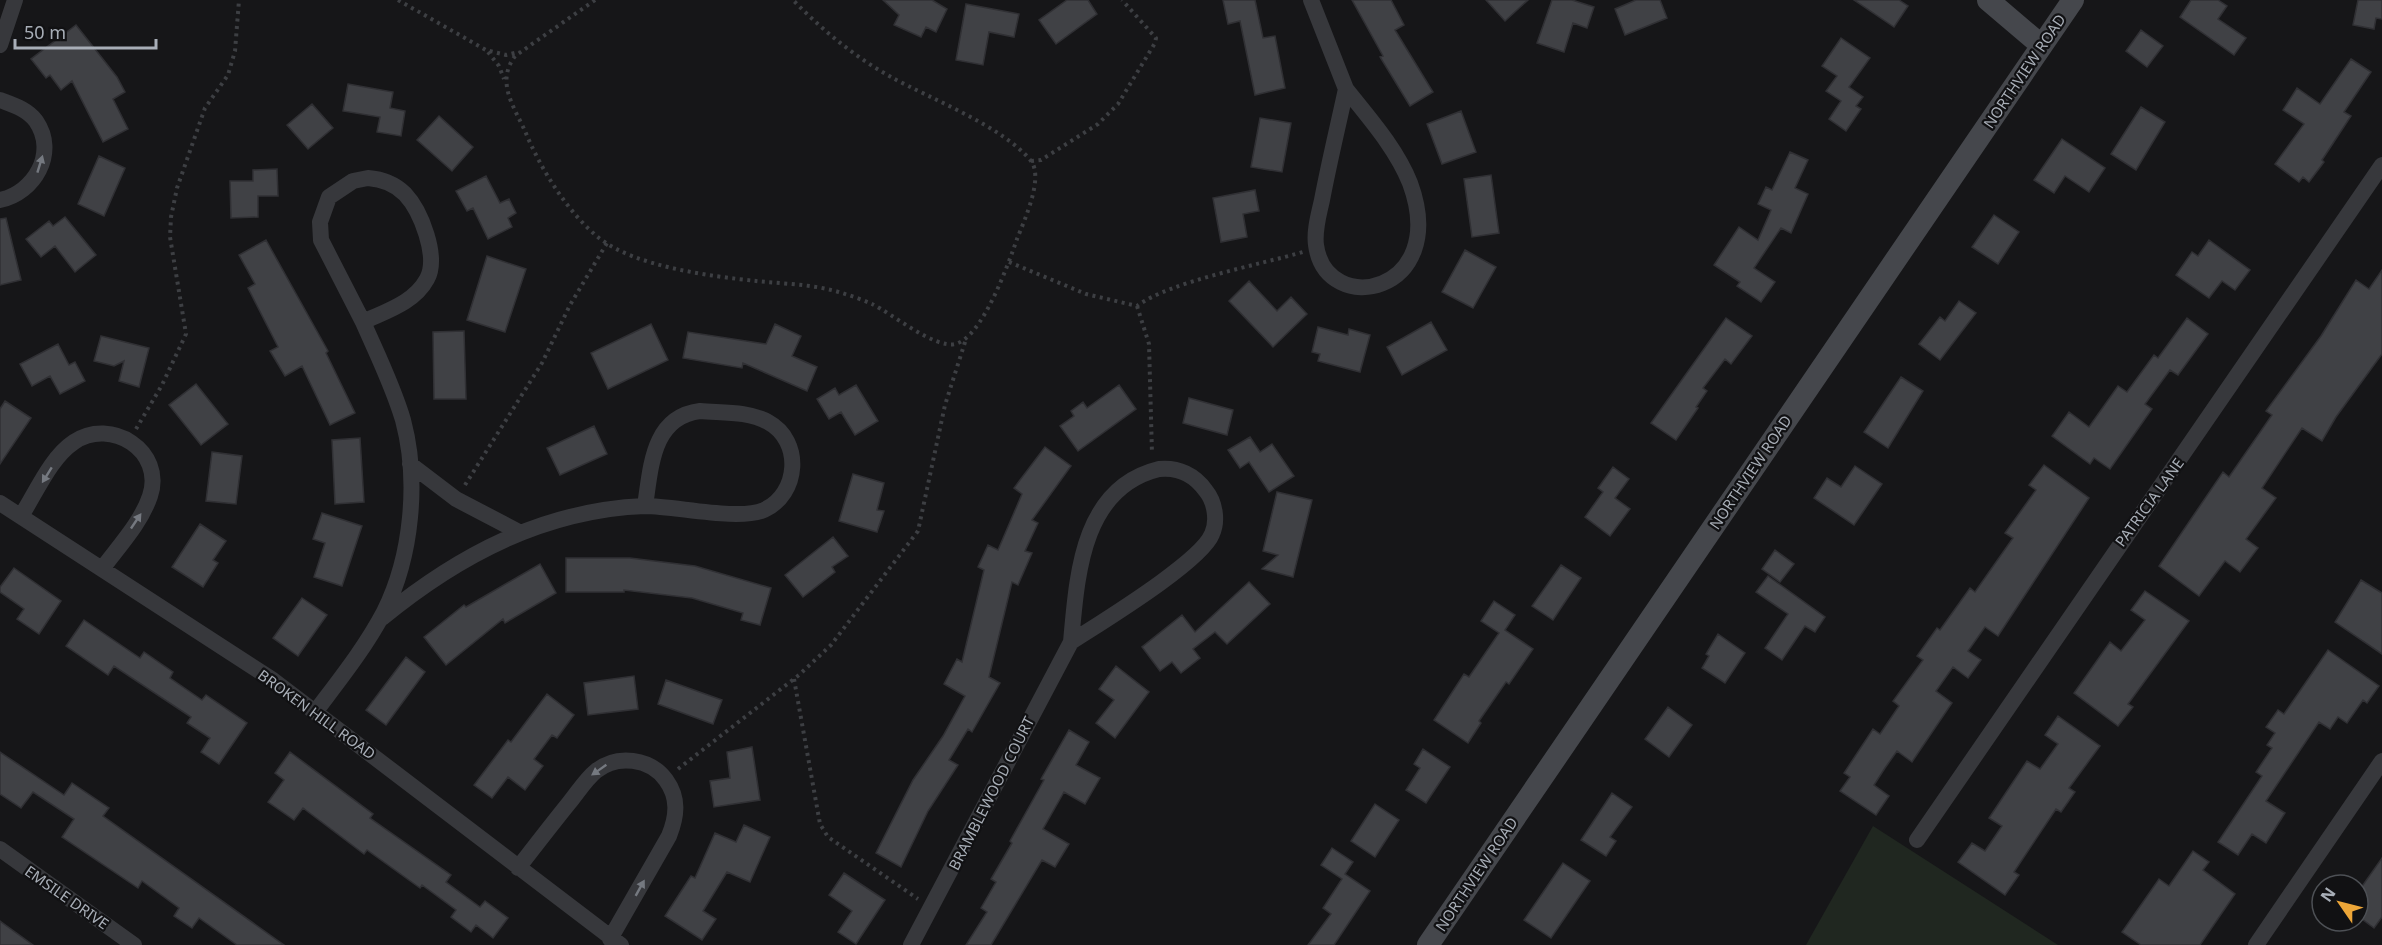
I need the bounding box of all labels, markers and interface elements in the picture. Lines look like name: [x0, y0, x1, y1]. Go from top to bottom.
street label: NORTHVIEW ROAD: [1978, 10, 2070, 132]
scale bar: [15, 12, 156, 50]
text: 50 m: [24, 20, 66, 44]
one-way arrow: [36, 155, 46, 173]
street label: NORTHVIEW ROAD: [1704, 411, 1796, 533]
street label: PATRICIA LANE: [2110, 454, 2188, 550]
one-way arrow: [42, 467, 53, 483]
one-way arrow: [130, 513, 141, 530]
street label: BROKEN HILL ROAD: [254, 665, 380, 764]
street label: BRAMBLEWOOD COURT: [944, 712, 1039, 873]
one-way arrow: [592, 764, 608, 776]
street label: NORTHVIEW ROAD: [1430, 813, 1522, 935]
street label: EMSILE DRIVE: [21, 861, 113, 933]
north arrow: [2310, 873, 2370, 933]
one-way arrow: [635, 879, 645, 896]
text: N: [2315, 883, 2340, 906]

